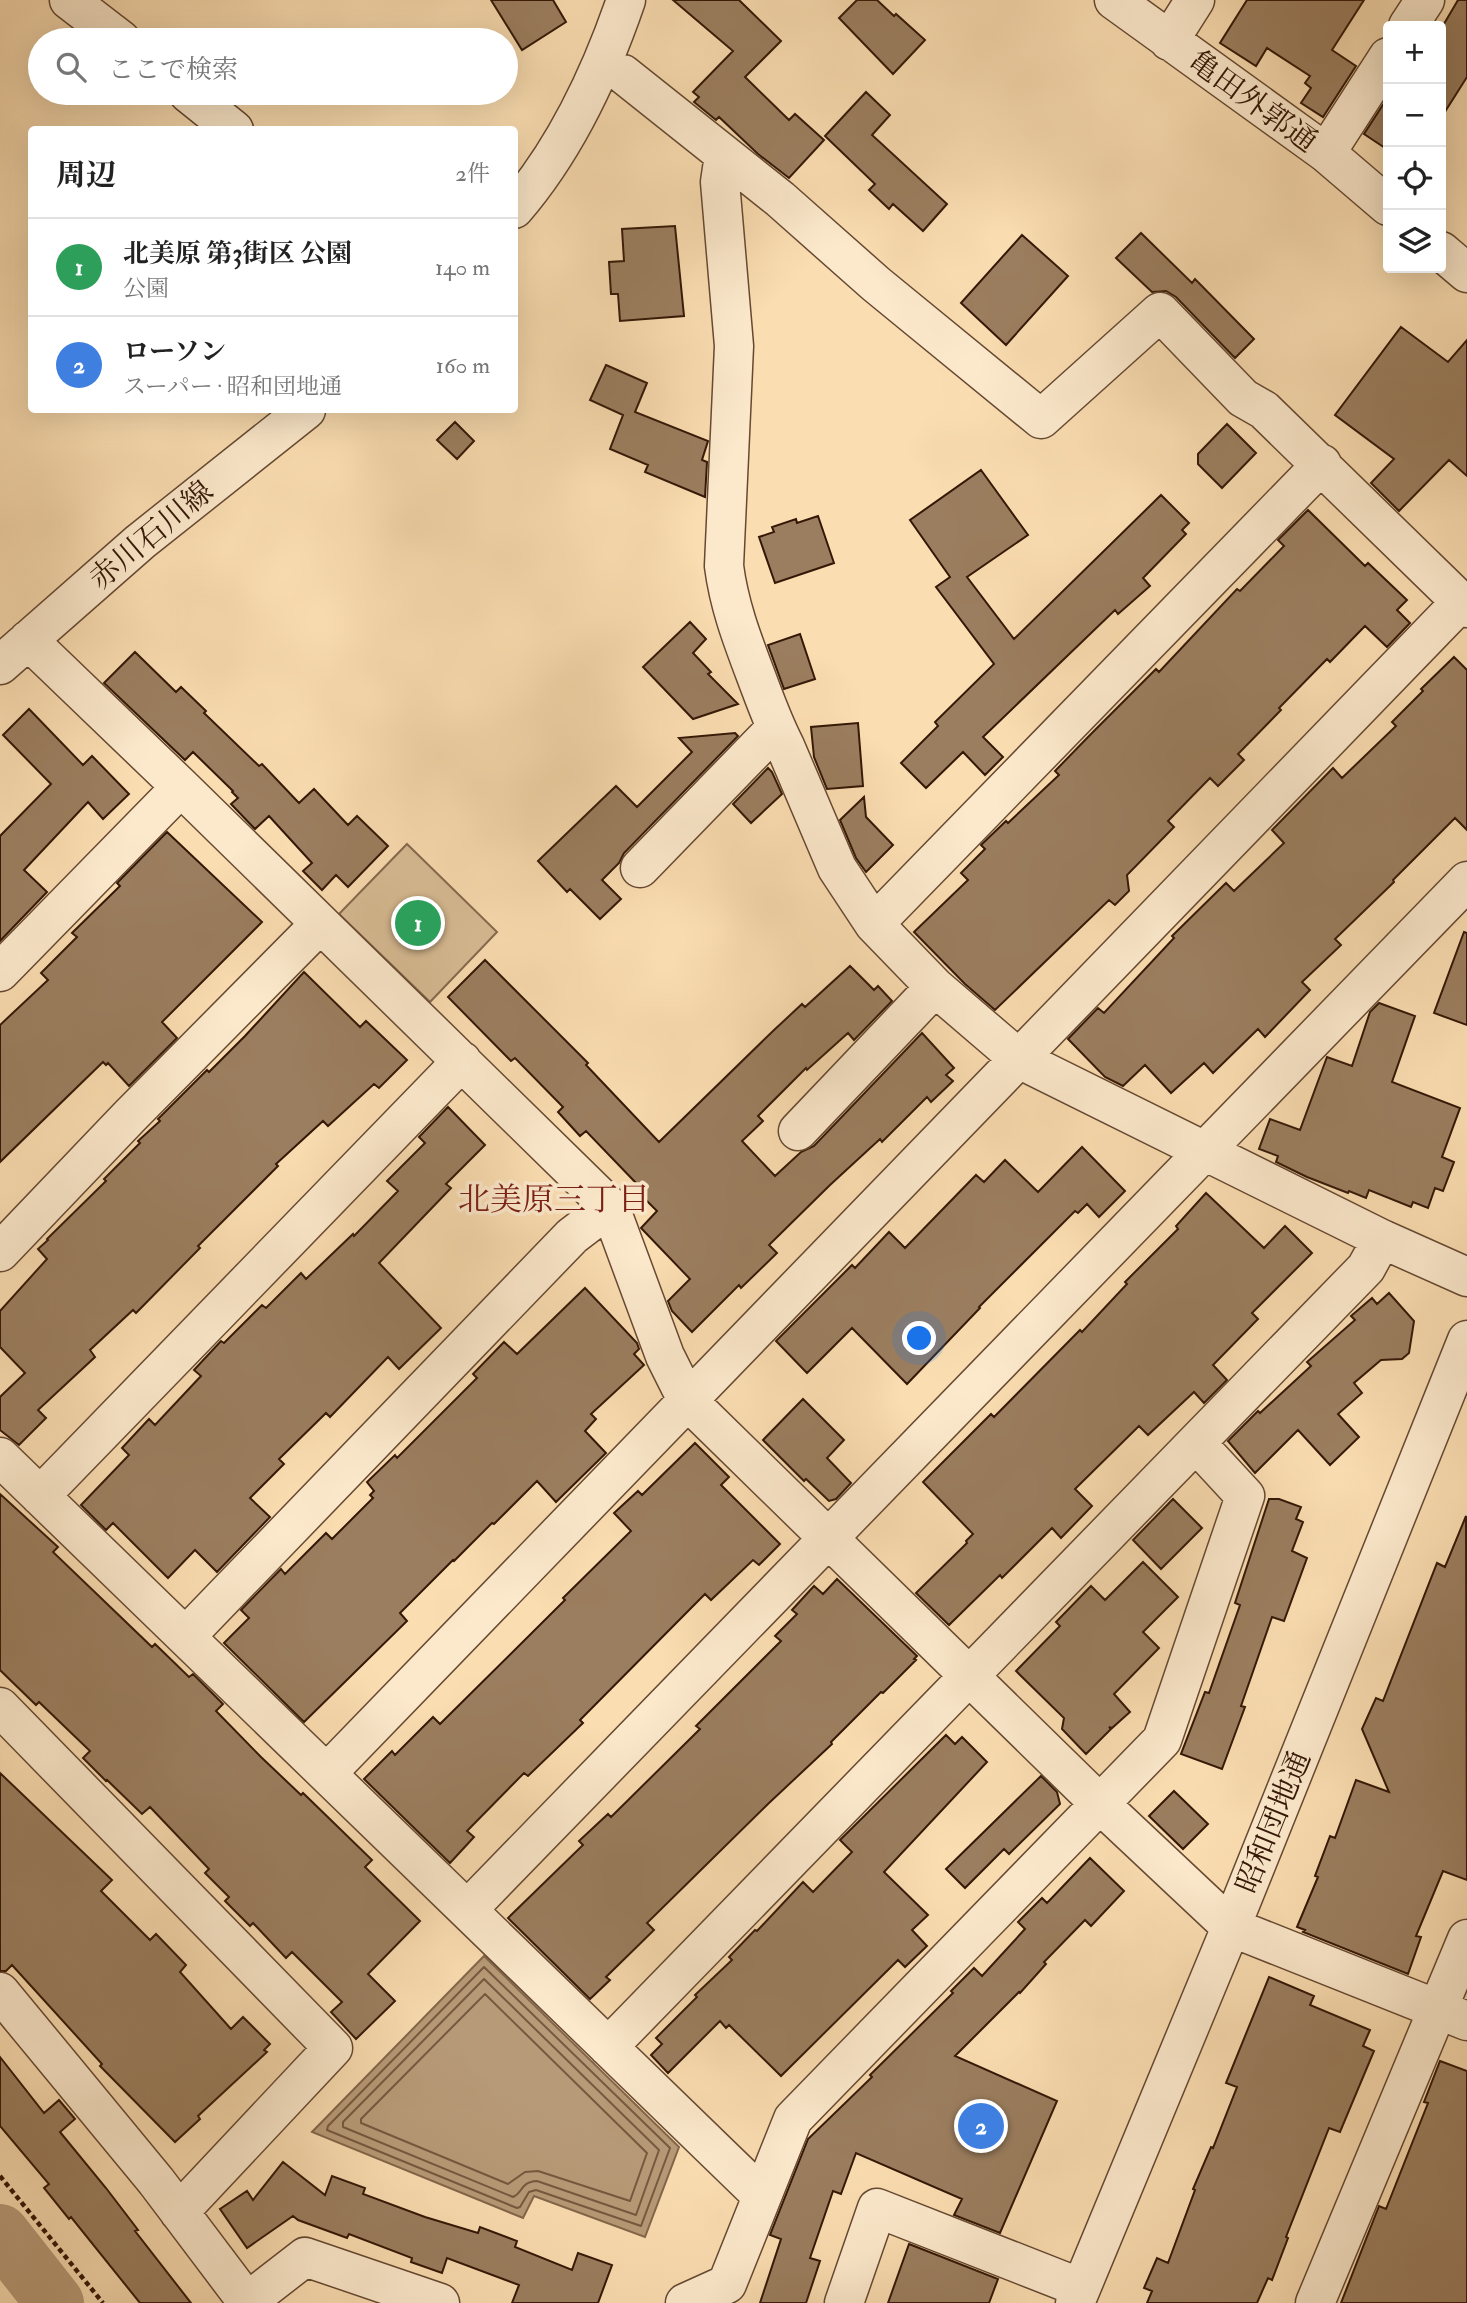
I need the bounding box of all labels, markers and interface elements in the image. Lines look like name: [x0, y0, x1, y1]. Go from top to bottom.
map controls: [1383, 21, 1446, 273]
button: +: [1383, 21, 1446, 84]
search box: [28, 28, 518, 105]
street label: 亀田外郭通: [1181, 42, 1324, 160]
icon: search: [52, 48, 90, 86]
text: ここで検索: [108, 54, 238, 86]
button: −: [1383, 84, 1446, 147]
button: locate: [1383, 147, 1446, 210]
text: 周辺: [56, 157, 116, 194]
text: 2件: [455, 159, 490, 188]
button: layers: [1383, 210, 1446, 273]
text: 北美原 第3街区 公園: [123, 238, 352, 270]
text: 1: [75, 253, 83, 282]
text: 140 m: [435, 253, 490, 282]
text: 公園: [123, 274, 169, 303]
text: ローソン: [123, 336, 226, 368]
text: 2: [73, 351, 85, 380]
text: 160 m: [436, 351, 490, 380]
text: スーパー · 昭和団地通: [123, 372, 342, 401]
street label: 赤川石川線: [82, 473, 221, 598]
pin: 1: [395, 897, 441, 949]
district label: 北美原三丁目: [458, 1180, 650, 1220]
your location: [902, 1321, 936, 1355]
street label: 昭和団地通: [1228, 1746, 1319, 1899]
pin: 2: [958, 2100, 1004, 2152]

